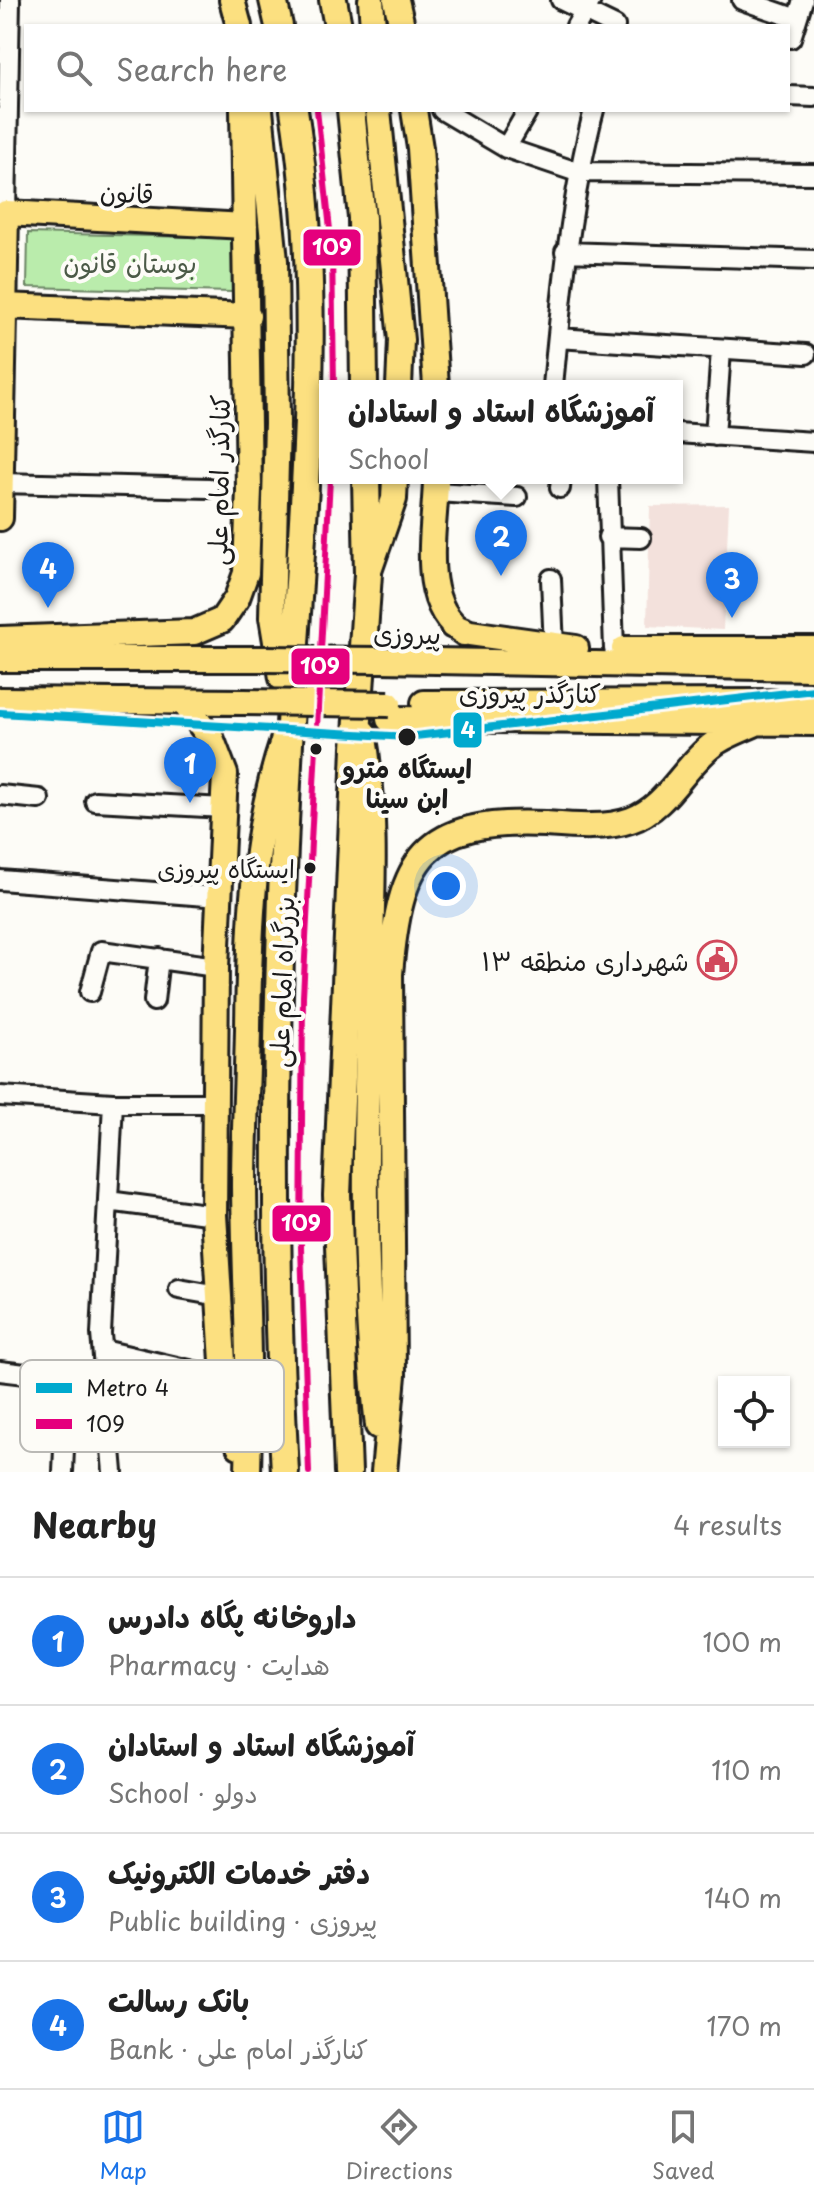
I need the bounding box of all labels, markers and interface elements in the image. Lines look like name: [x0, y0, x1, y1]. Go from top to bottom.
search box: [24, 24, 790, 112]
icon: search: [52, 46, 96, 90]
text: Search here: [116, 46, 288, 91]
street label: قانون: [99, 171, 155, 213]
line badge: 109: [302, 228, 362, 267]
text: 109: [312, 229, 352, 262]
park label: بوستان قانون: [63, 243, 197, 282]
popup: [319, 380, 683, 484]
text: آموزشگاه استاد و استادان: [348, 387, 654, 432]
street label: کنارگذر امام علی: [197, 394, 241, 566]
text: School: [348, 439, 430, 478]
pin: 2: [475, 510, 527, 576]
pin: 4: [22, 542, 74, 608]
pin: 3: [706, 552, 758, 618]
street label: پیروزی: [373, 613, 441, 653]
line badge: 109: [290, 647, 351, 686]
text: 109: [300, 648, 340, 681]
street label: کنارگذر پیروزی: [459, 673, 601, 712]
line badge: 4: [452, 711, 483, 749]
text: 4: [461, 712, 476, 745]
marker: ایستگاه مترو ابن سینا: [396, 726, 418, 748]
pin: 1: [164, 737, 216, 803]
unlabelled marker: [308, 741, 324, 757]
place label: ایستگاه مترو ابن سینا: [340, 748, 472, 817]
place label: ایستگاه پیروزی: [157, 850, 295, 886]
marker: ایستگاه پیروزی: [302, 860, 318, 876]
your location: [426, 866, 466, 906]
street label: بزرگراه امام علی: [259, 896, 305, 1068]
public building icon: شهرداری منطقه ۱۳: [696, 939, 738, 981]
place label: شهرداری منطقه ۱۳: [482, 941, 689, 980]
line badge: 109: [271, 1204, 332, 1243]
text: 109: [281, 1205, 321, 1238]
legend: [20, 1360, 284, 1452]
text: Metro 4: [86, 1370, 169, 1403]
map controls: [718, 1376, 790, 1448]
button: locate: [718, 1376, 790, 1448]
text: 109: [86, 1406, 125, 1439]
text: Nearby: [32, 1498, 157, 1550]
text: 4 results: [673, 1505, 782, 1544]
text: داروخانه پگاه دادرس: [108, 1593, 357, 1638]
text: 1: [52, 1622, 64, 1661]
text: 100 m: [702, 1622, 782, 1661]
text: Pharmacy · هدایت: [108, 1645, 330, 1684]
text: آموزشگاه استاد و استادان: [108, 1721, 415, 1766]
text: 2: [49, 1750, 67, 1789]
text: 110 m: [711, 1750, 782, 1789]
text: School · دولو: [108, 1773, 258, 1812]
text: دفتر خدمات الکترونیک: [108, 1849, 370, 1894]
text: 3: [49, 1878, 67, 1917]
text: 140 m: [704, 1878, 782, 1917]
text: Public building · پیروزی: [108, 1901, 377, 1940]
text: بانک رسالت: [108, 1977, 249, 2022]
text: 4: [49, 2006, 67, 2045]
text: 170 m: [707, 2006, 782, 2045]
text: Bank · کنارگذر امام علی: [108, 2029, 368, 2068]
tab: Map: [100, 2105, 147, 2186]
tab: Directions: [346, 2105, 453, 2186]
tab: Saved: [652, 2105, 714, 2186]

